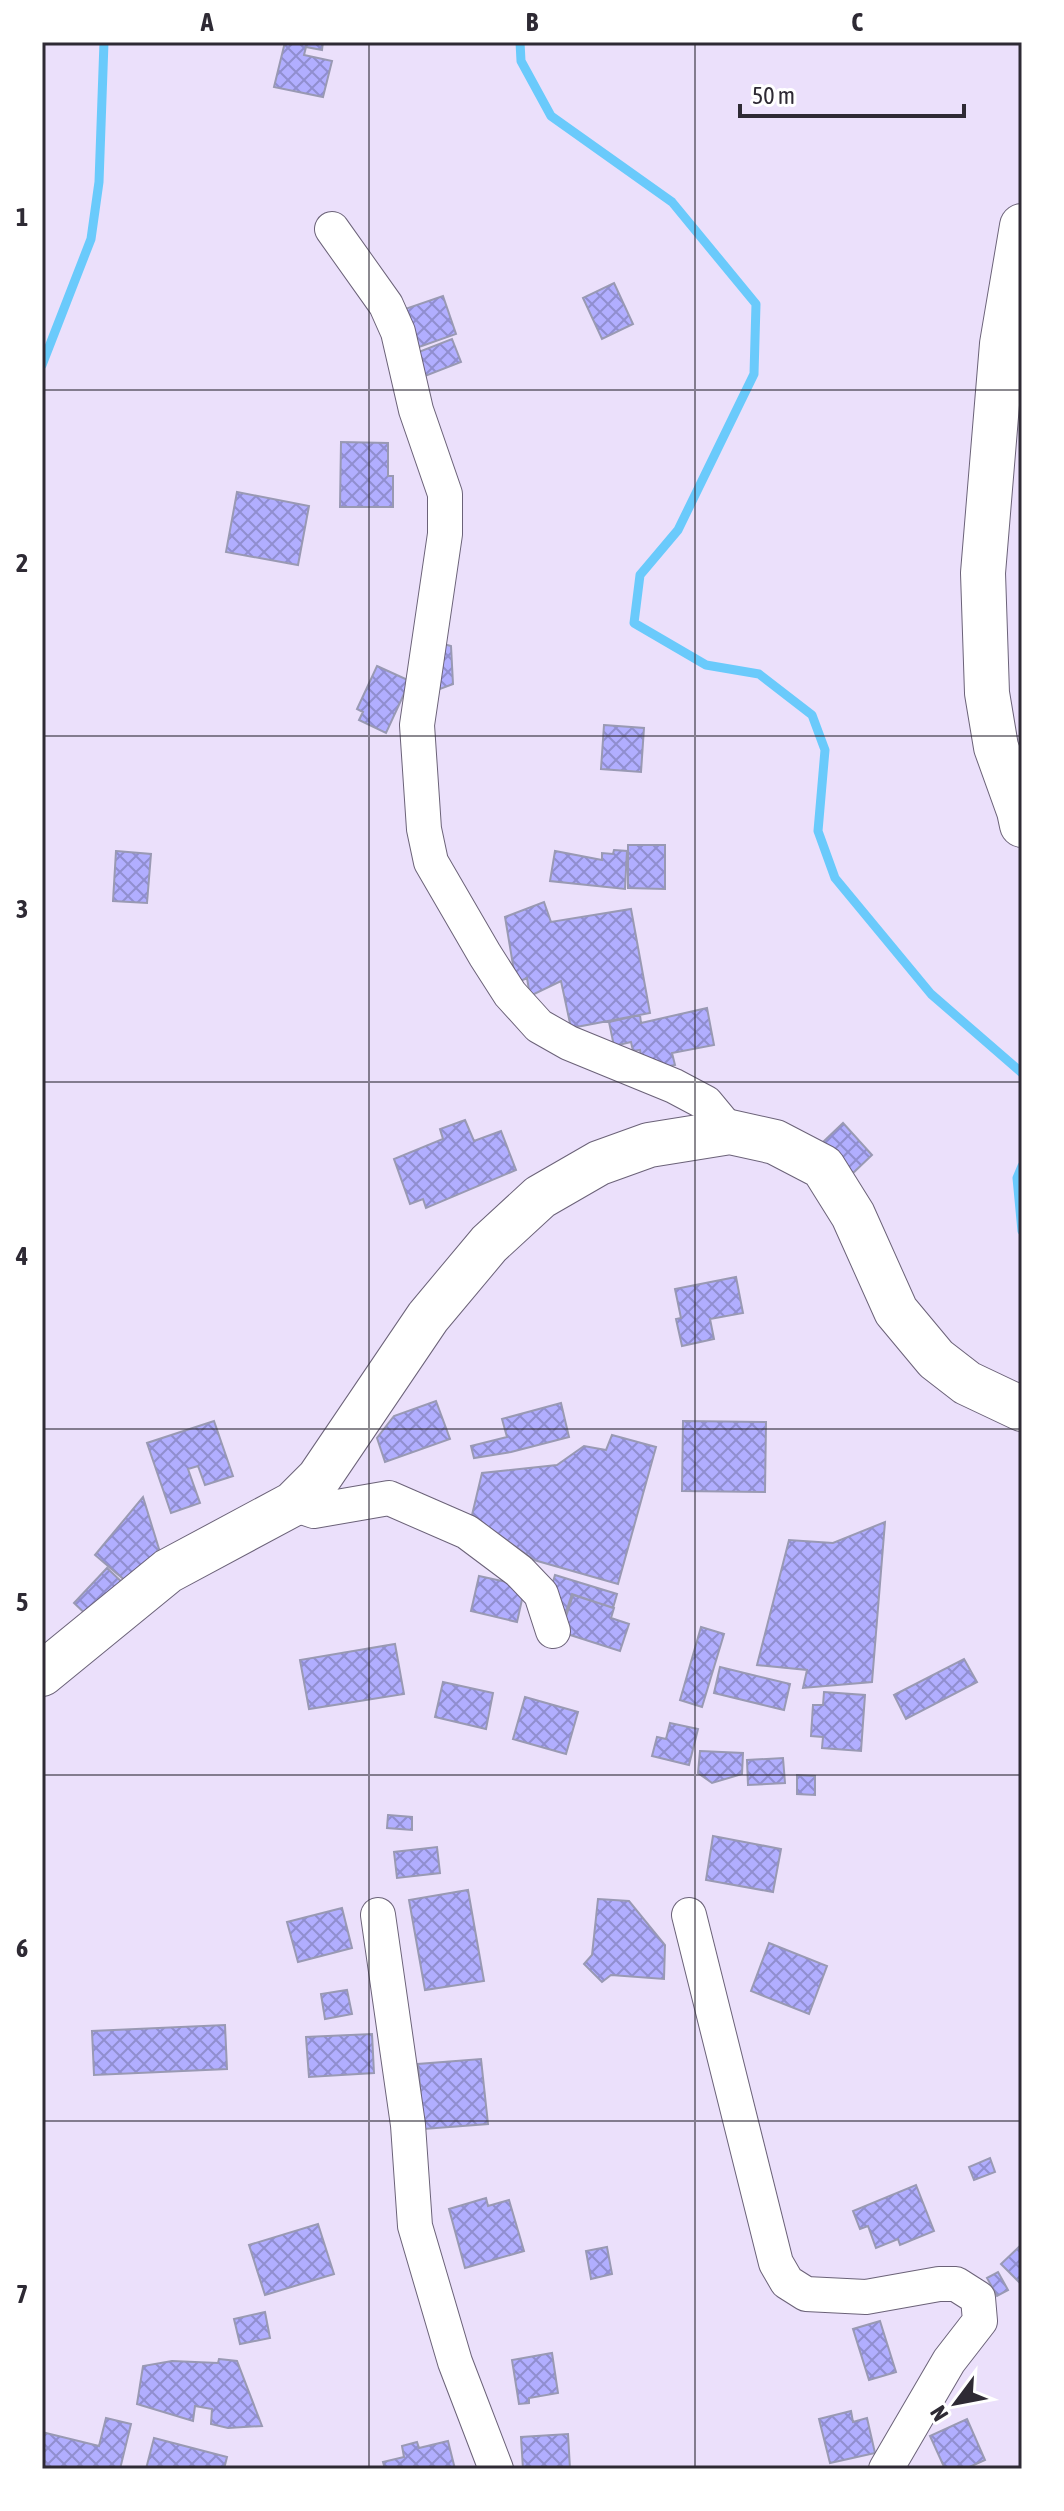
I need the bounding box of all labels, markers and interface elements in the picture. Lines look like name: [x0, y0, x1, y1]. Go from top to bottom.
text: A: [200, 7, 214, 37]
text: B: [526, 7, 539, 37]
text: C: [851, 7, 863, 37]
scale bar: [740, 68, 964, 118]
text: 50 m: [752, 82, 795, 109]
text: 1: [16, 202, 28, 232]
text: 2: [16, 548, 28, 578]
text: 3: [16, 894, 28, 924]
text: 4: [15, 1241, 28, 1271]
text: 5: [16, 1587, 28, 1617]
text: 6: [16, 1933, 28, 1963]
text: 7: [16, 2279, 28, 2309]
north arrow: [916, 2363, 996, 2443]
text: N: [925, 2401, 954, 2426]

